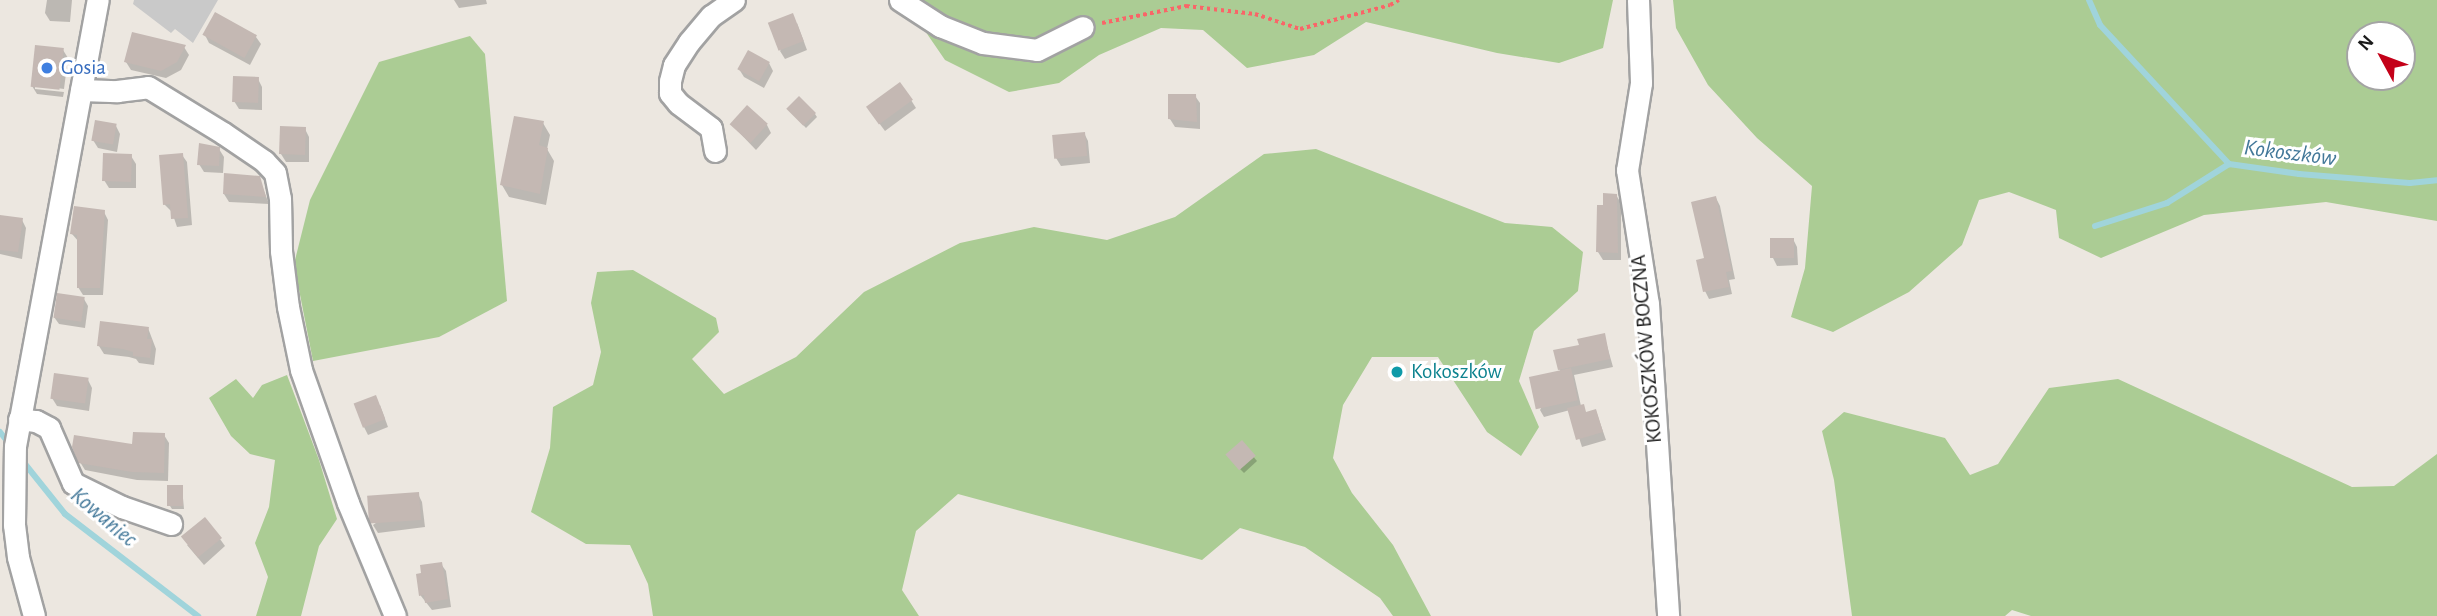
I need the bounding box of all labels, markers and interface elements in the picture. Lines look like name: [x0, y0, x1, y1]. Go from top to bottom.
north arrow: [2346, 21, 2416, 91]
text: N: [2355, 32, 2378, 54]
place label: Gosia: [61, 55, 106, 81]
marker: Gosia: [39, 60, 55, 76]
water label: Kokoszków: [2242, 135, 2338, 173]
street label: KOKOSZKÓW BOCZNA: [1626, 254, 1668, 444]
place label: Kokoszków: [1411, 359, 1502, 385]
marker: Kokoszków: [1389, 364, 1405, 380]
water label: Kowaniec: [64, 482, 142, 554]

